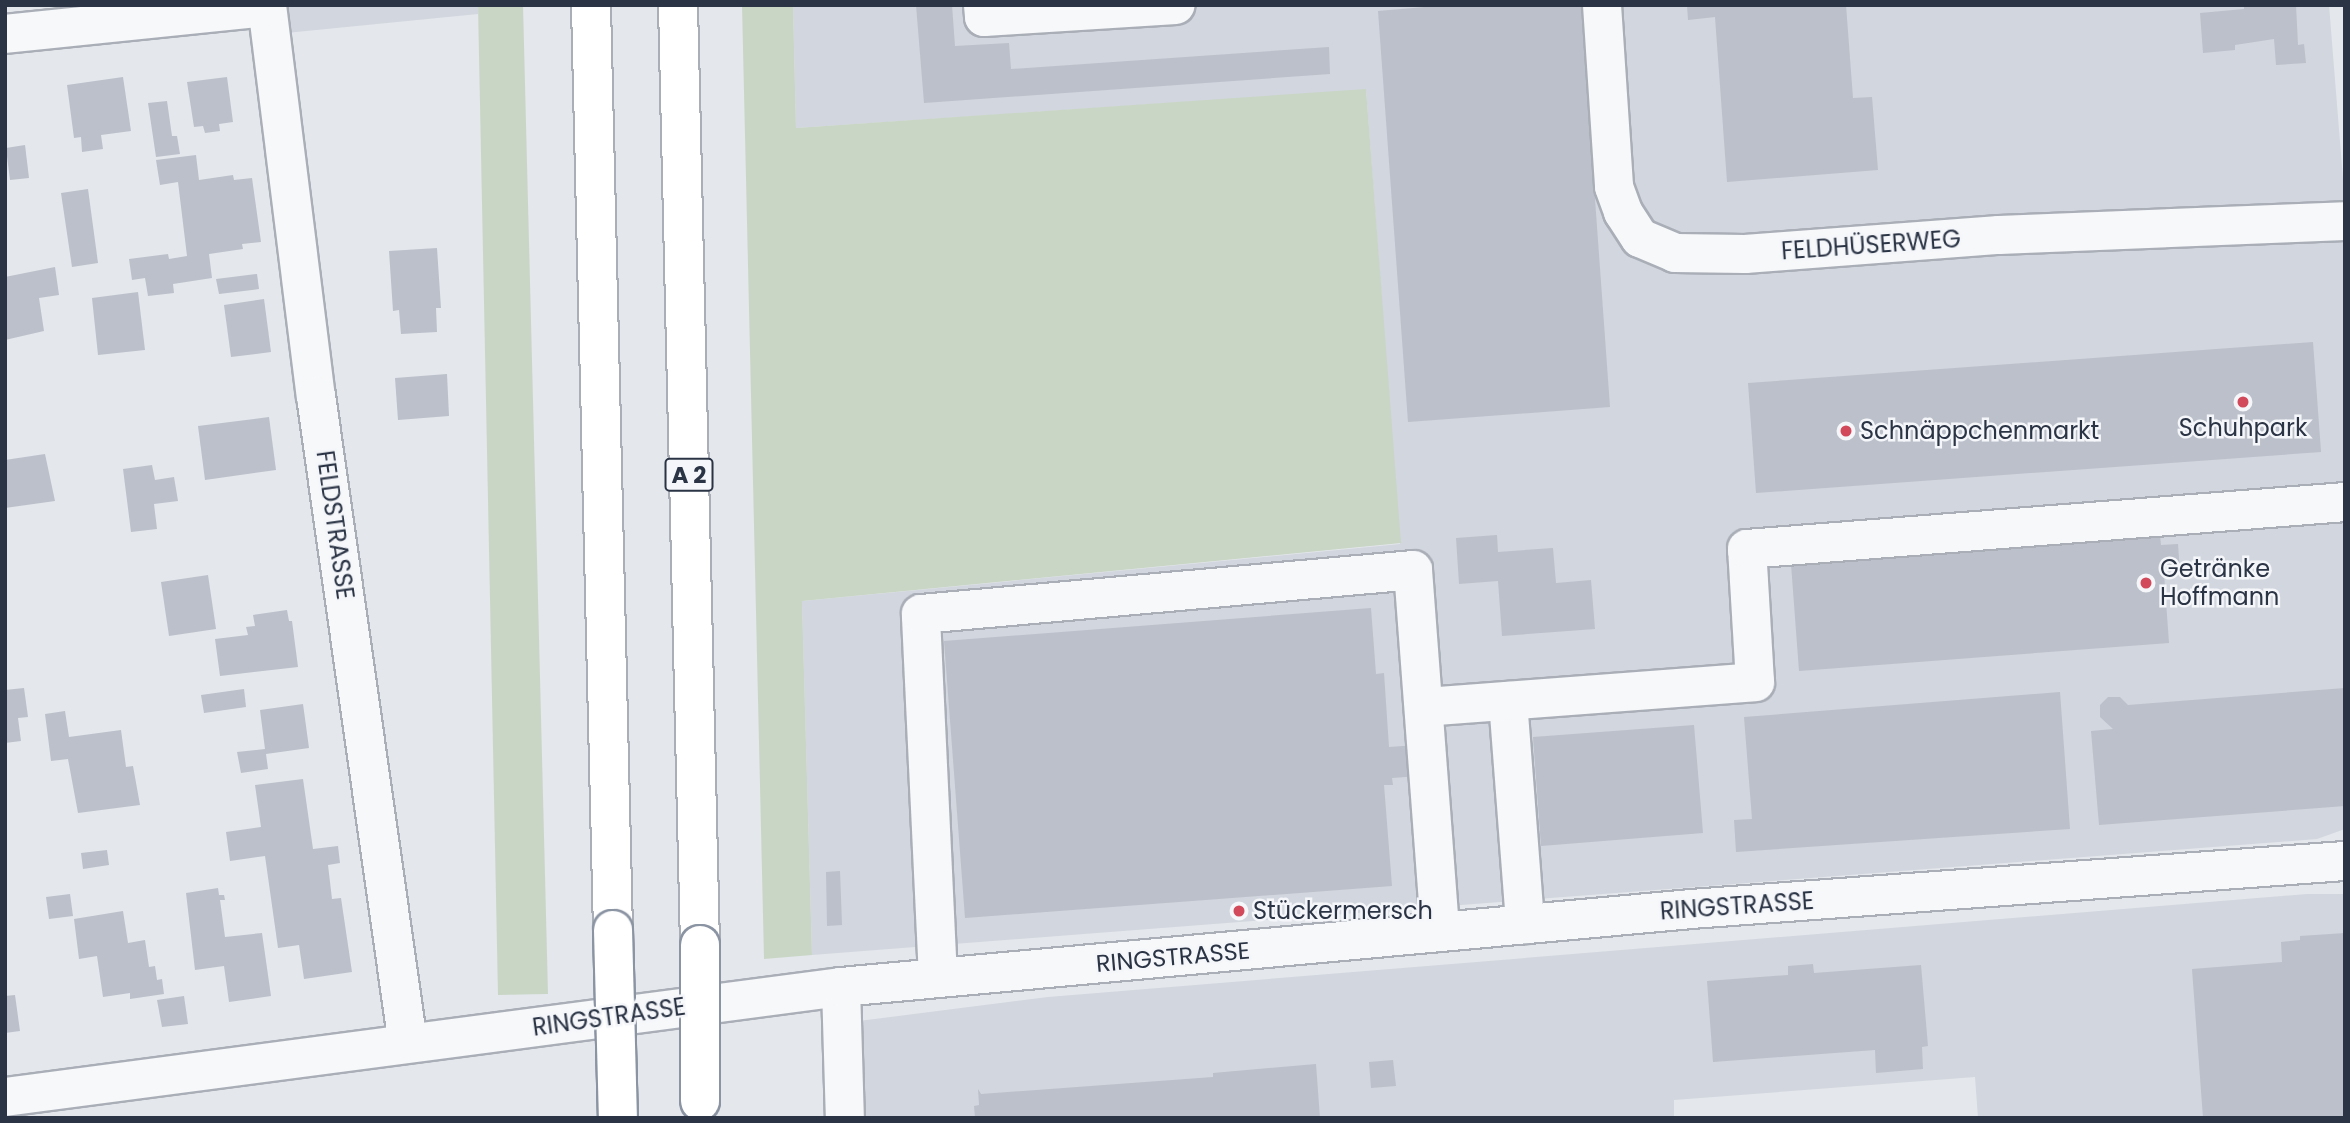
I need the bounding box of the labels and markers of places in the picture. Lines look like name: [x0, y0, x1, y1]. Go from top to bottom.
marker: Schuhpark: [2235, 394, 2251, 410]
place label: Schuhpark: [2179, 414, 2307, 442]
place label: Schnäppchenmarkt: [1860, 417, 2099, 445]
marker: Schnäppchenmarkt: [1838, 423, 1854, 439]
place label: Getränke Hoffmann: [2160, 555, 2279, 611]
marker: Getränke Hoffmann: [2138, 575, 2154, 591]
place label: Stückermersch: [1253, 897, 1433, 925]
marker: Stückermersch: [1231, 903, 1247, 919]

